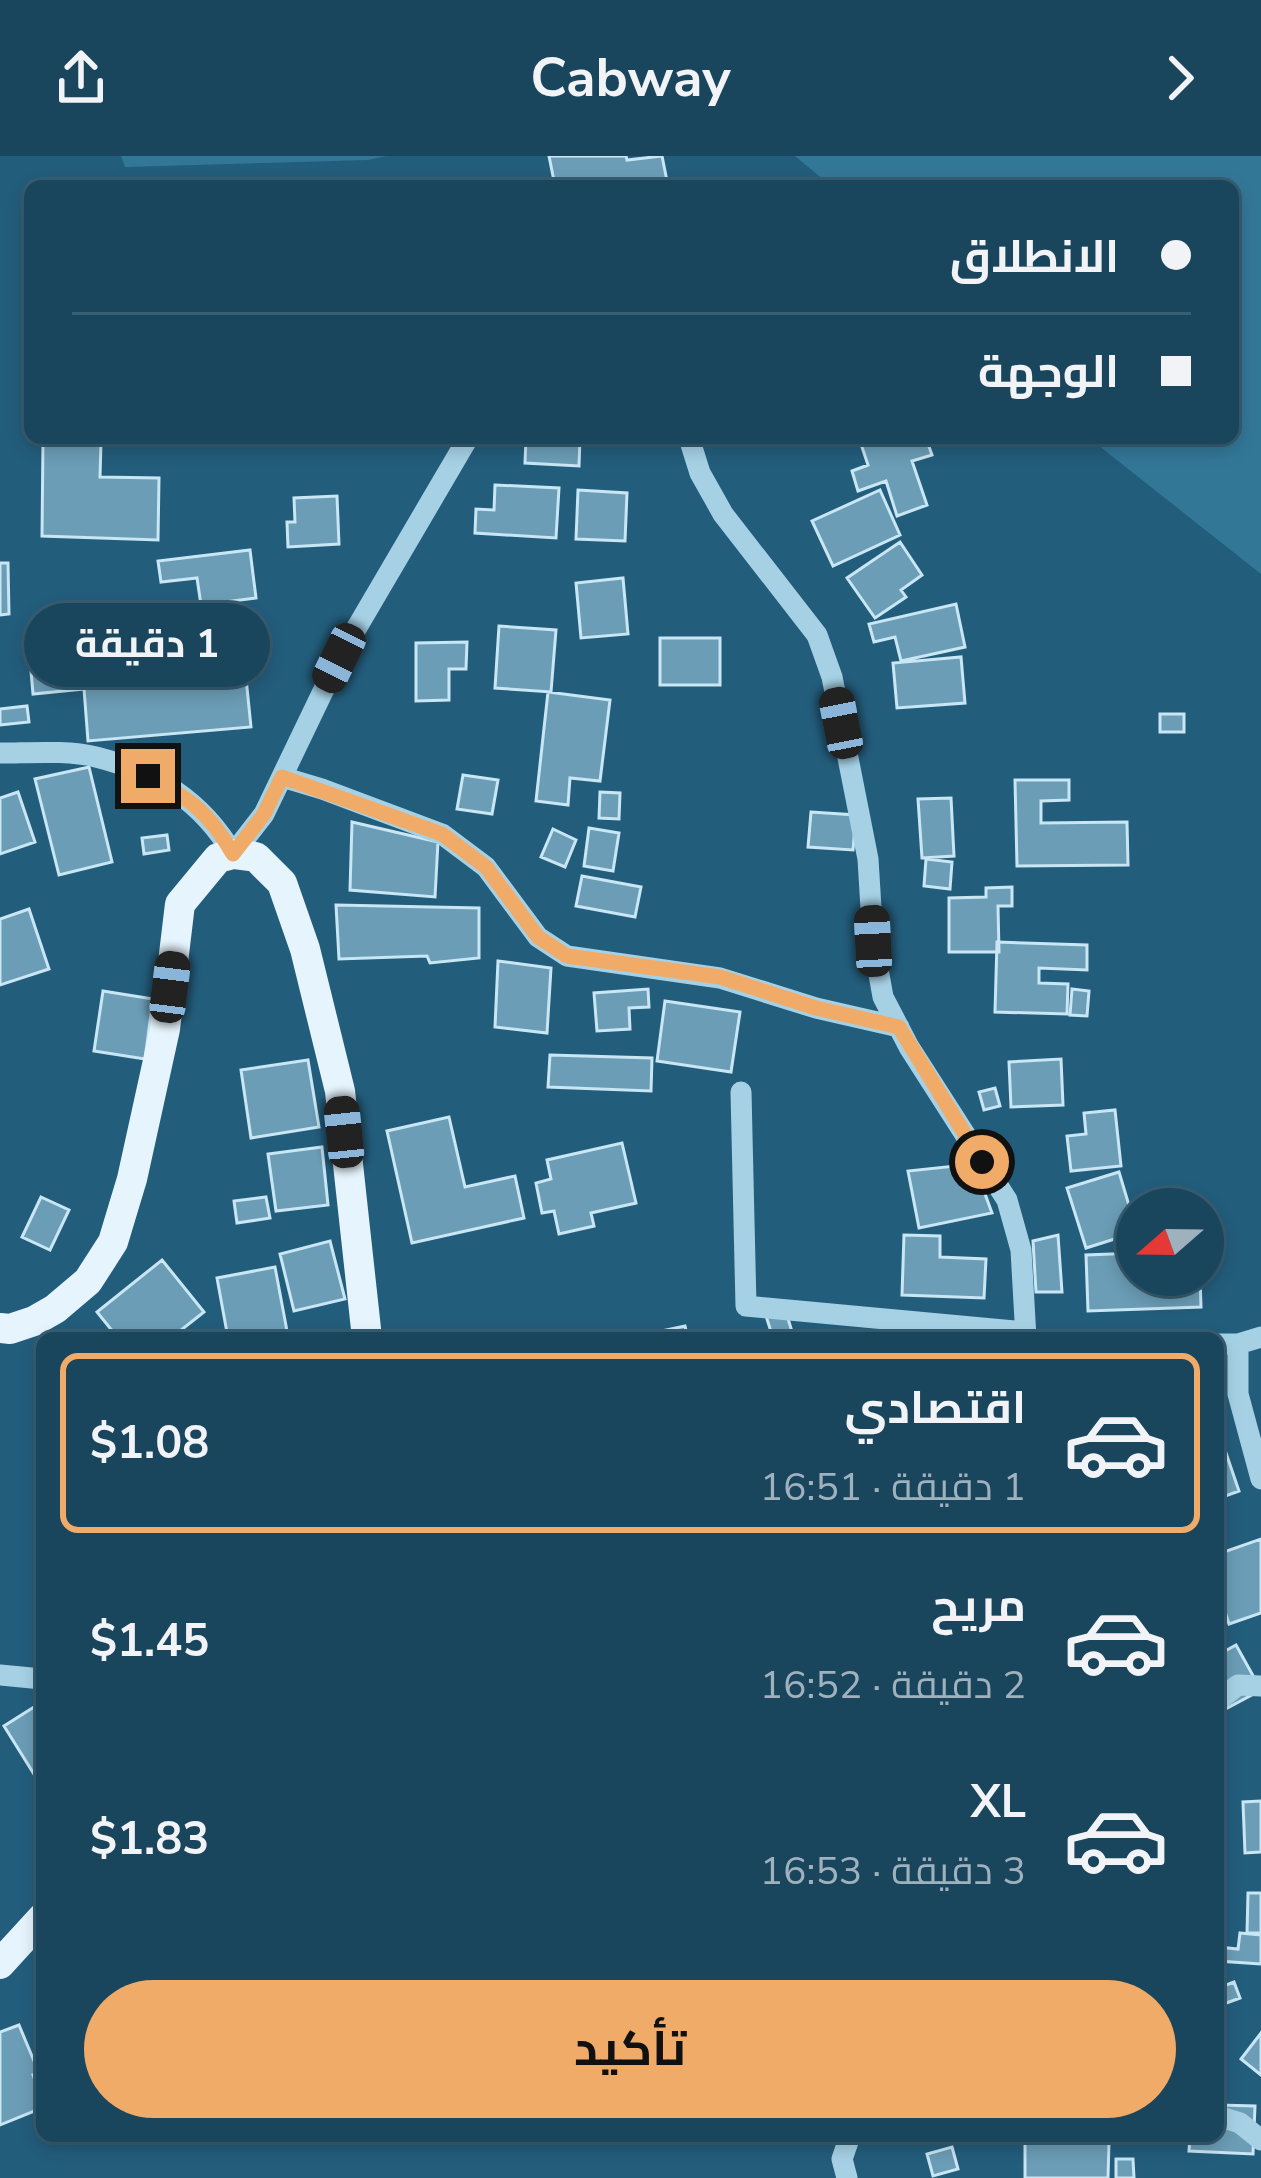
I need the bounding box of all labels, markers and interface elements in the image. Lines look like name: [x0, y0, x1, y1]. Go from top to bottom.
text: Cabway: [530, 41, 731, 115]
icon: share: [48, 45, 114, 111]
icon: forward: [1147, 45, 1213, 111]
text: الانطلاق: [950, 227, 1119, 288]
text: الوجهة: [978, 342, 1119, 403]
callout: 1 دقيقة: [25, 602, 271, 686]
text: 1 دقيقة: [75, 618, 219, 671]
car: [307, 618, 371, 698]
car: [816, 684, 866, 762]
route end: [121, 749, 175, 803]
car: [853, 904, 893, 978]
car: [148, 949, 192, 1025]
car: [322, 1094, 366, 1170]
route start: [955, 1135, 1009, 1189]
north arrow: [1116, 1188, 1224, 1296]
map controls: [1116, 1188, 1224, 1296]
text: اقتصادي: [845, 1378, 1026, 1439]
icon: car: [1062, 1389, 1170, 1497]
text: $1.08: [90, 1413, 209, 1474]
text: 1 دقيقة · 16:51: [760, 1461, 1026, 1514]
text: مريح: [931, 1576, 1026, 1637]
icon: car: [1062, 1587, 1170, 1695]
text: $1.45: [90, 1611, 209, 1672]
text: 2 دقيقة · 16:52: [760, 1659, 1026, 1712]
text: XL: [970, 1772, 1026, 1833]
icon: car: [1062, 1785, 1170, 1893]
text: $1.83: [90, 1809, 209, 1870]
text: 3 دقيقة · 16:53: [760, 1845, 1026, 1898]
button: تأكيد: [84, 1980, 1176, 2118]

